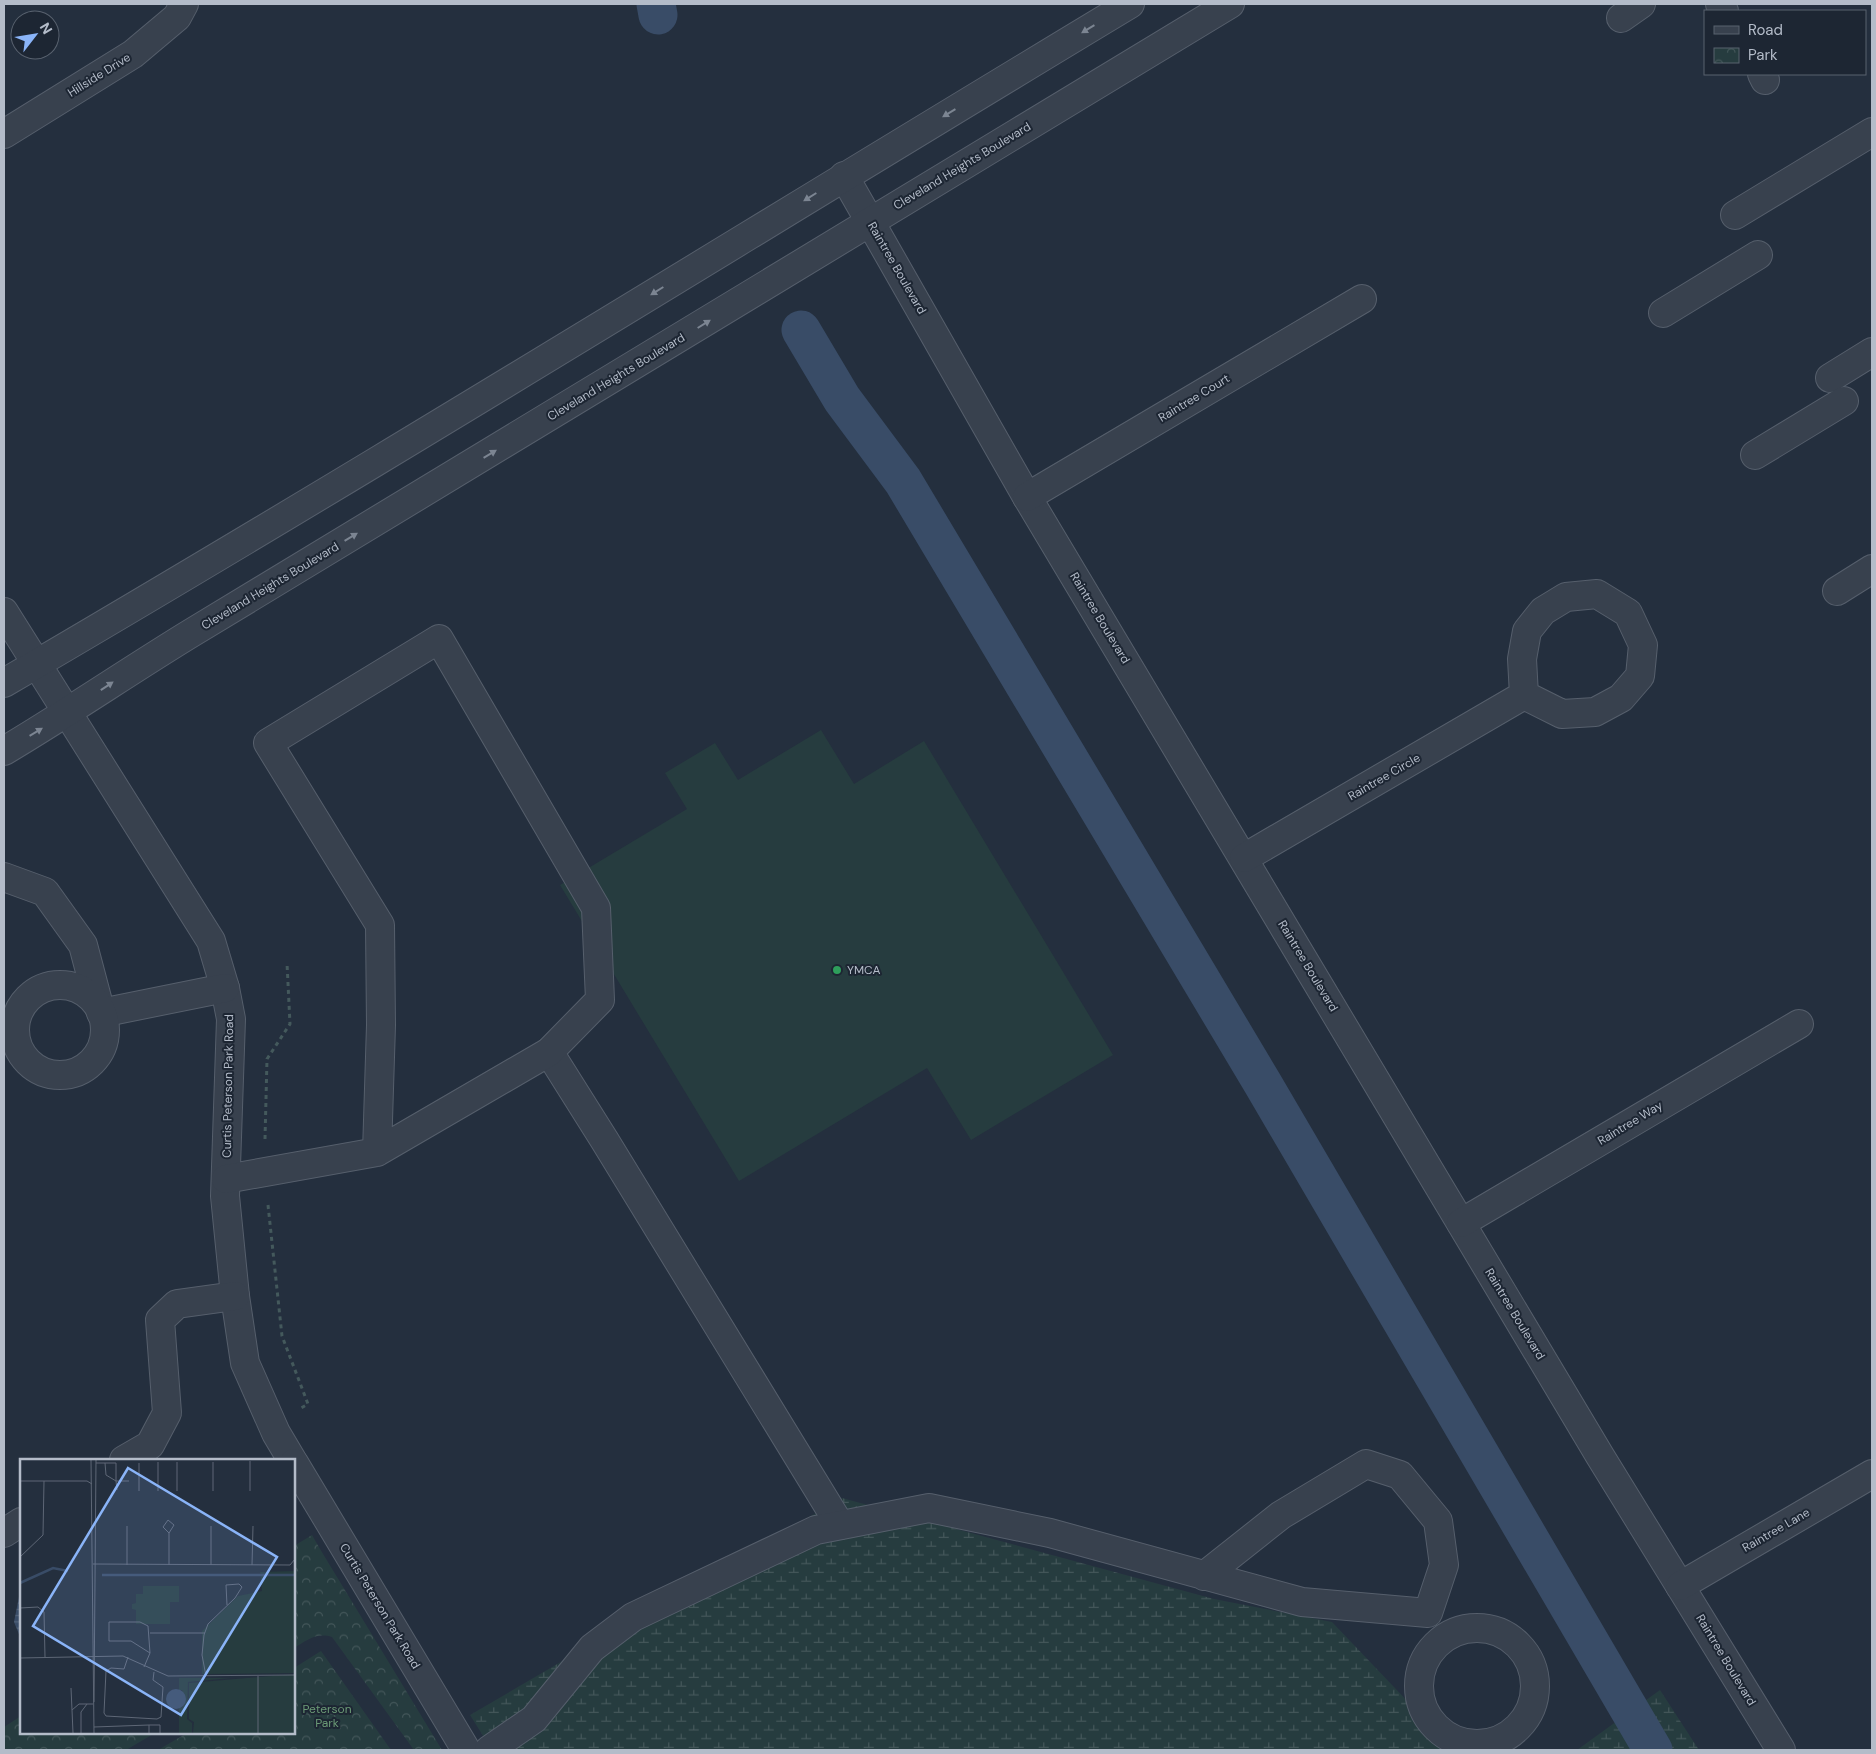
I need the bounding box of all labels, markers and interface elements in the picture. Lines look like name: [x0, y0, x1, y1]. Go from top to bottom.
north arrow: [10, 10, 60, 60]
legend: [1704, 10, 1866, 75]
text: N: [36, 19, 56, 37]
text: Road: [1748, 20, 1783, 40]
one-way arrow: [1082, 24, 1095, 33]
text: Park: [1748, 45, 1778, 65]
street label: Hillside Drive: [65, 49, 134, 101]
one-way arrow: [943, 108, 956, 117]
street label: Cleveland Heights Boulevard: [890, 119, 1034, 213]
one-way arrow: [804, 192, 817, 202]
street label: Raintree Boulevard: [864, 219, 930, 317]
one-way arrow: [650, 287, 663, 296]
one-way arrow: [697, 319, 710, 329]
street label: Cleveland Heights Boulevard: [544, 330, 688, 424]
street label: Raintree Court: [1155, 370, 1233, 426]
one-way arrow: [483, 449, 496, 458]
one-way arrow: [344, 533, 357, 542]
street label: Cleveland Heights Boulevard: [198, 539, 342, 633]
street label: Raintree Boulevard: [1066, 569, 1134, 667]
one-way arrow: [100, 681, 114, 691]
one-way arrow: [29, 728, 42, 737]
street label: Raintree Circle: [1345, 750, 1423, 804]
street label: Raintree Boulevard: [1274, 917, 1342, 1015]
place label: YMCA: [847, 962, 880, 978]
marker: YMCA: [831, 964, 843, 976]
street label: Curtis Peterson Park Road: [219, 1014, 237, 1158]
street label: Raintree Way: [1595, 1097, 1666, 1149]
street label: Raintree Boulevard: [1481, 1265, 1549, 1363]
inset map: [20, 1459, 295, 1734]
street label: Raintree Lane: [1739, 1504, 1813, 1556]
street label: Curtis Peterson Park Road: [336, 1540, 424, 1672]
street label: Raintree Boulevard: [1692, 1611, 1760, 1709]
park label: Peterson Park: [302, 1701, 352, 1731]

